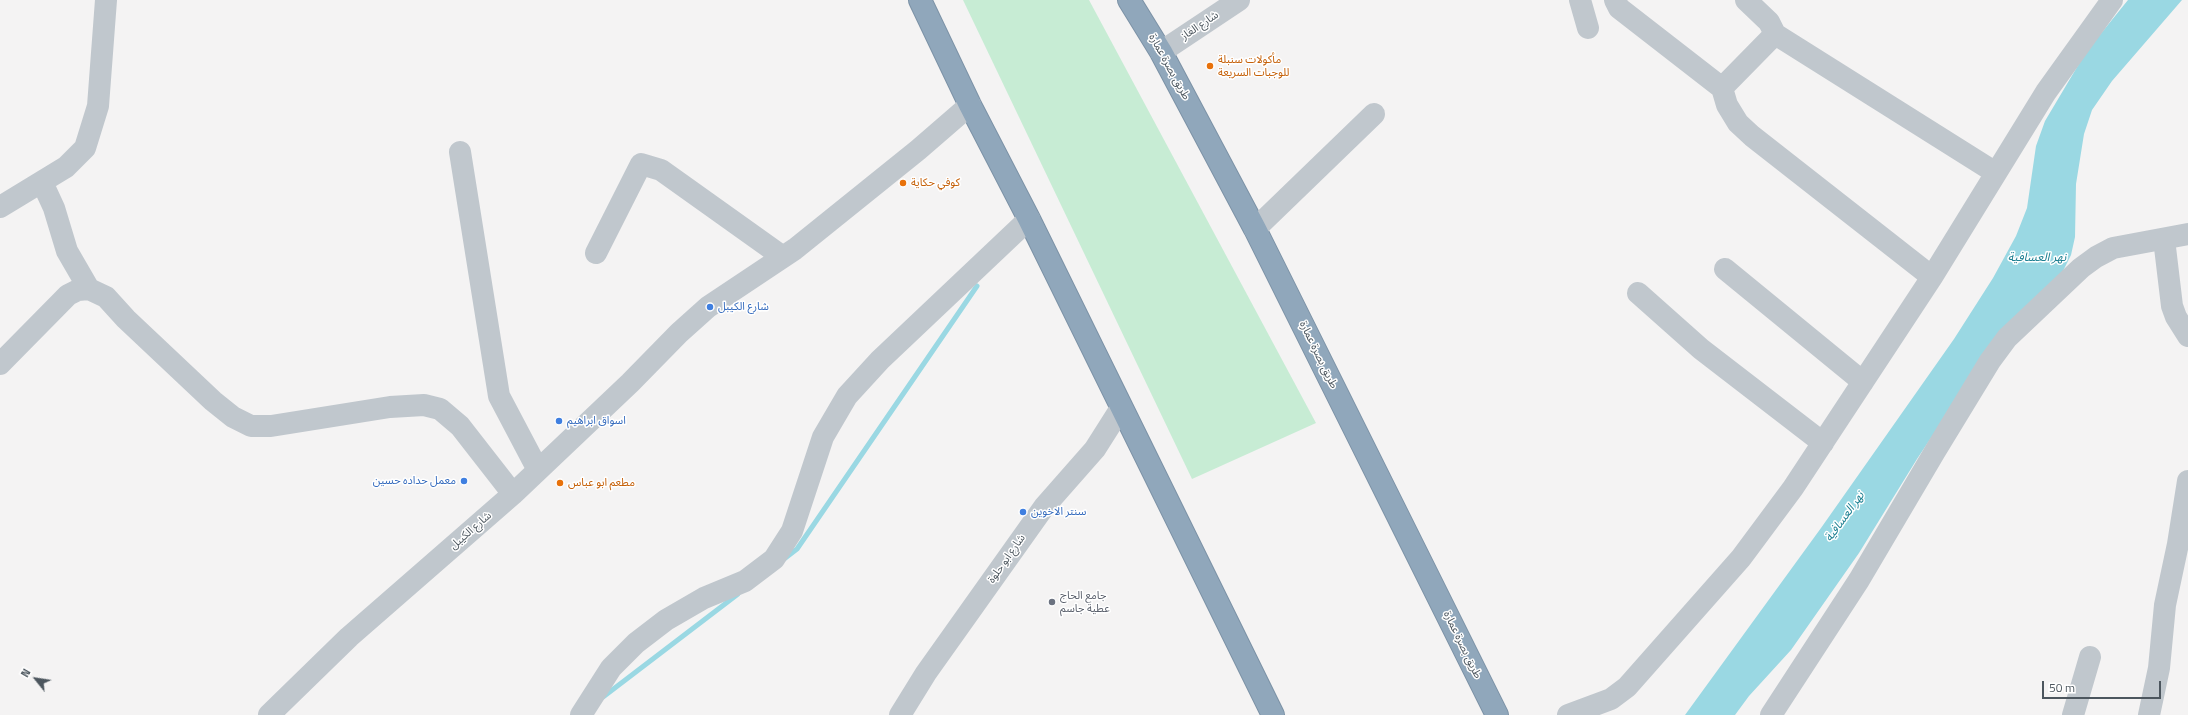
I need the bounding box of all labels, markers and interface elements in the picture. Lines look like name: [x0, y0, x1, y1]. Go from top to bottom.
street label: شارع الغاز: [1179, 9, 1221, 43]
street label: طريق بصرة عمارة: [1145, 32, 1193, 102]
place label: مأكولات سنبلة للوجبات السريعة: [1218, 53, 1289, 79]
marker: مأكولات سنبلة للوجبات السريعة: [1205, 61, 1215, 71]
place label: كوفي حكاية: [911, 176, 960, 190]
marker: كوفي حكاية: [898, 178, 908, 188]
water label: نهر العسافية: [2008, 251, 2066, 265]
place label: شارع الكيبل: [718, 300, 769, 314]
marker: شارع الكيبل: [705, 302, 715, 312]
street label: طريق بصرة عمارة: [1296, 319, 1340, 391]
place label: اسواق ابراهيم: [567, 414, 626, 428]
marker: اسواق ابراهيم: [554, 416, 564, 426]
place label: معمل حداده حسين: [373, 474, 456, 488]
marker: معمل حداده حسين: [459, 476, 469, 486]
place label: مطعم ابو عباس: [568, 476, 635, 490]
marker: مطعم ابو عباس: [555, 478, 565, 488]
water label: نهر العسافية: [1822, 489, 1868, 545]
place label: سنتر الاخوين: [1031, 505, 1086, 519]
marker: سنتر الاخوين: [1018, 507, 1028, 517]
street label: شارع الكيبل: [447, 509, 495, 553]
street label: شارع ابو حلوة: [985, 532, 1029, 586]
place label: جامع الحاج عطية جاسم: [1060, 589, 1110, 615]
marker: جامع الحاج عطية جاسم: [1047, 597, 1057, 607]
street label: طريق بصرة عمارة: [1440, 609, 1484, 681]
north arrow: [16, 659, 56, 699]
text: N: [17, 666, 34, 680]
scale bar: [2044, 673, 2163, 699]
text: 50 m: [2049, 678, 2075, 697]

